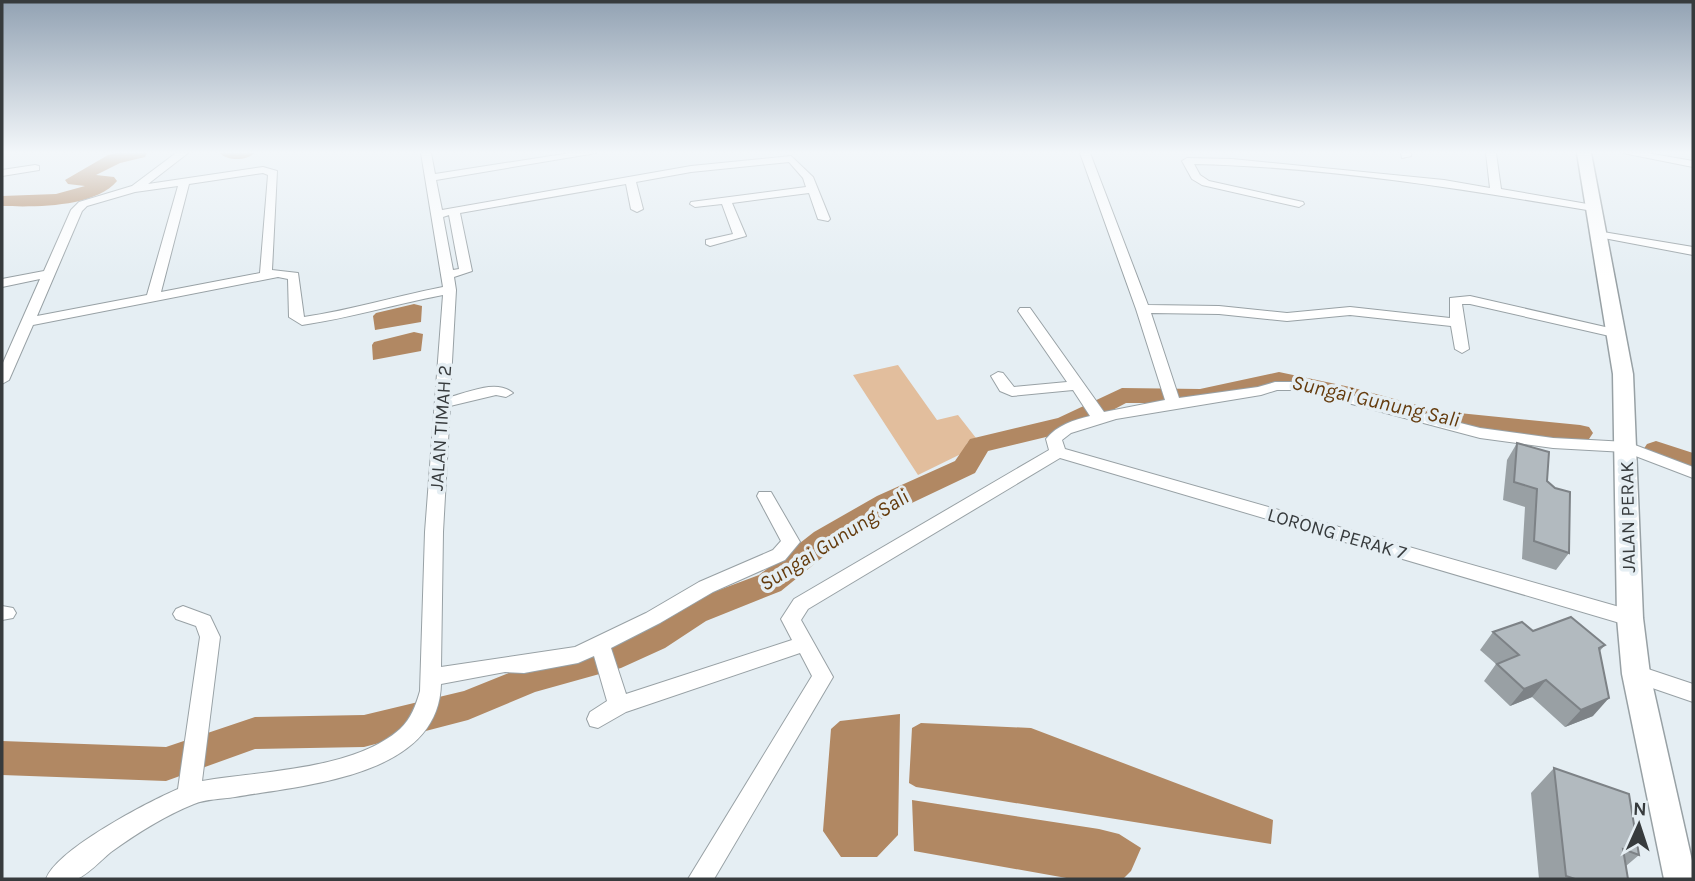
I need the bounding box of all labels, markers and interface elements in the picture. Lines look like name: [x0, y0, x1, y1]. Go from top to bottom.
street label: JALAN TIMAH 2: [426, 364, 456, 492]
water label: Sungai Gunung Sali: [1290, 370, 1463, 432]
street label: JALAN PERAK: [1616, 461, 1640, 573]
water label: Sungai Gunung Sali: [755, 484, 913, 596]
street label: LORONG PERAK 7: [1265, 504, 1409, 564]
north arrow: [1604, 790, 1674, 860]
text: N: [1632, 798, 1647, 820]

